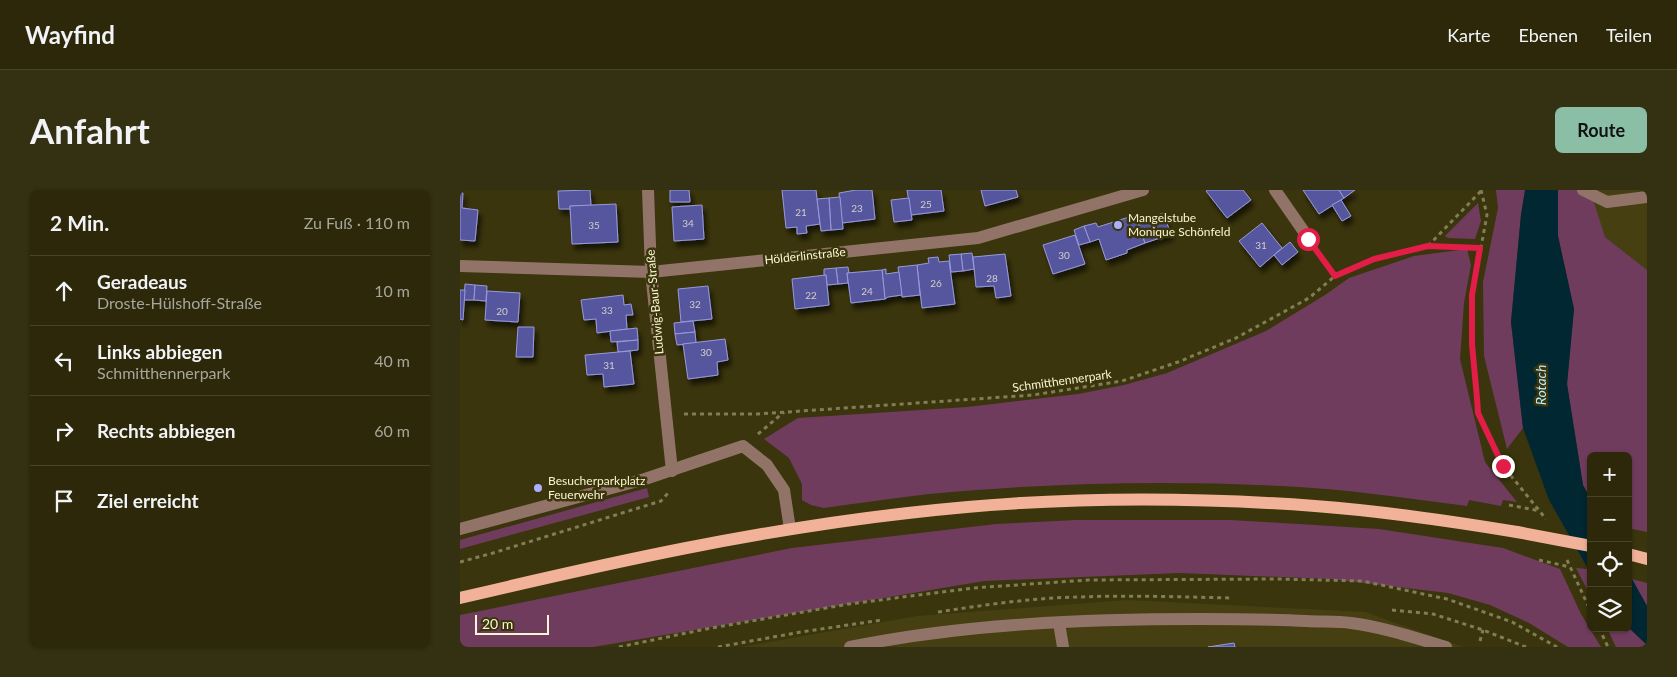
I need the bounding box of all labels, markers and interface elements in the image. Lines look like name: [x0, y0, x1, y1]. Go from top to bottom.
text: Wayfind: [25, 20, 115, 49]
text: Karte: [1447, 24, 1490, 46]
text: Ebenen: [1518, 24, 1578, 46]
text: Teilen: [1606, 24, 1652, 46]
button: Route: [1555, 107, 1647, 153]
text: Anfahrt: [30, 109, 150, 151]
house number: 25: [920, 198, 932, 210]
house number: 23: [851, 202, 863, 214]
house number: 21: [795, 206, 807, 218]
text: 2 Min.: [50, 210, 109, 235]
place label: Mangelstube Monique Schönfeld: [1128, 210, 1230, 239]
text: Zu Fuß · 110 m: [304, 213, 410, 232]
house number: 34: [682, 217, 694, 229]
house number: 35: [588, 219, 600, 231]
marker: Mangelstube Monique Schönfeld: [1112, 219, 1124, 231]
route start: [1297, 228, 1320, 251]
house number: 31: [1255, 239, 1267, 251]
street label: Hölderlinstraße: [764, 244, 846, 267]
street label: Ludwig-Baur-Straße: [642, 249, 667, 355]
house number: 30: [1058, 249, 1070, 261]
text: Geradeaus: [97, 270, 187, 293]
house number: 28: [986, 272, 998, 284]
icon: ahead: [50, 277, 78, 305]
house number: 26: [930, 277, 942, 289]
text: 10 m: [374, 281, 410, 300]
house number: 24: [861, 285, 873, 297]
house number: 22: [805, 289, 817, 301]
text: Droste-Hülshoff-Straße: [97, 293, 262, 312]
house number: 32: [689, 298, 701, 310]
house number: 33: [601, 304, 613, 316]
house number: 20: [496, 305, 508, 317]
text: Links abbiegen: [97, 340, 222, 363]
house number: 30: [700, 346, 712, 358]
icon: left: [50, 347, 78, 375]
text: 40 m: [374, 351, 410, 370]
house number: 31: [603, 359, 615, 371]
text: Schmitthennerpark: [97, 363, 231, 382]
water label: Rotach: [1532, 365, 1549, 405]
street label: Schmitthennerpark: [1011, 366, 1113, 395]
icon: right: [50, 417, 78, 445]
text: Rechts abbiegen: [97, 419, 235, 442]
text: 60 m: [374, 421, 410, 440]
map controls: [1587, 452, 1632, 632]
button: +: [1587, 452, 1632, 497]
route end: [1492, 455, 1515, 478]
place label: Besucherparkplatz Feuerwehr: [548, 473, 646, 502]
marker: Besucherparkplatz Feuerwehr: [532, 482, 544, 494]
icon: arrive: [50, 487, 78, 515]
text: Ziel erreicht: [97, 489, 199, 512]
button: −: [1587, 497, 1632, 542]
button: locate: [1587, 542, 1632, 587]
button: layers: [1587, 587, 1632, 632]
scale bar: [475, 612, 549, 635]
text: 20 m: [482, 615, 513, 632]

